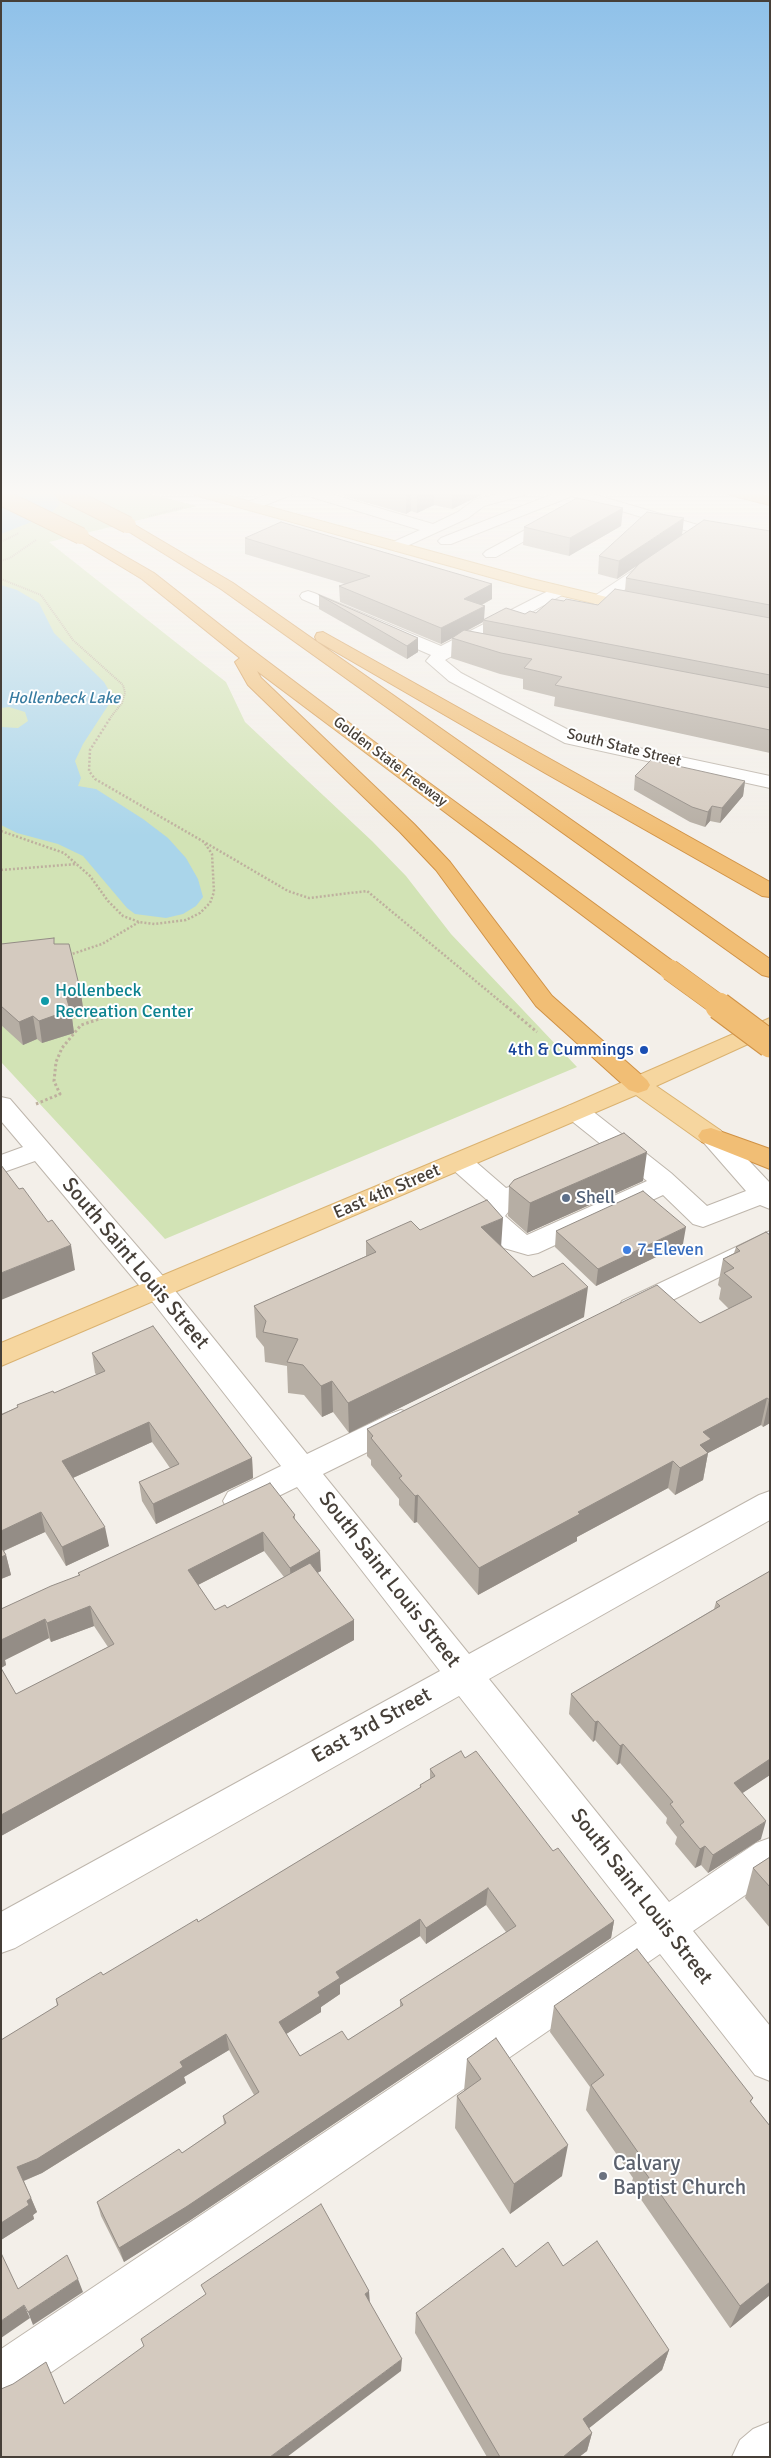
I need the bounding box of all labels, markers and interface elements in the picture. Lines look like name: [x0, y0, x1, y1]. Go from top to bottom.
water label: Hollenbeck Lake: [8, 689, 120, 709]
street label: Golden State Freeway: [329, 713, 451, 811]
street label: South State Street: [565, 725, 683, 771]
place label: Hollenbeck Recreation Center: [55, 980, 193, 1022]
marker: Hollenbeck Recreation Center: [39, 995, 51, 1007]
place label: 4th & Cummings: [508, 1039, 634, 1061]
marker: 4th & Cummings: [638, 1044, 650, 1056]
street label: East 4th Street: [330, 1160, 444, 1224]
street label: South Saint Louis Street: [56, 1173, 214, 1355]
place label: Shell: [576, 1187, 615, 1209]
marker: Shell: [560, 1192, 572, 1204]
place label: 7-Eleven: [637, 1239, 704, 1261]
marker: 7-Eleven: [621, 1244, 633, 1256]
street label: South Saint Louis Street: [313, 1487, 465, 1673]
street label: East 3rd Street: [308, 1683, 436, 1769]
street label: South Saint Louis Street: [565, 1804, 717, 1990]
place label: Calvary Baptist Church: [613, 2151, 746, 2201]
marker: Calvary Baptist Church: [597, 2170, 609, 2182]

